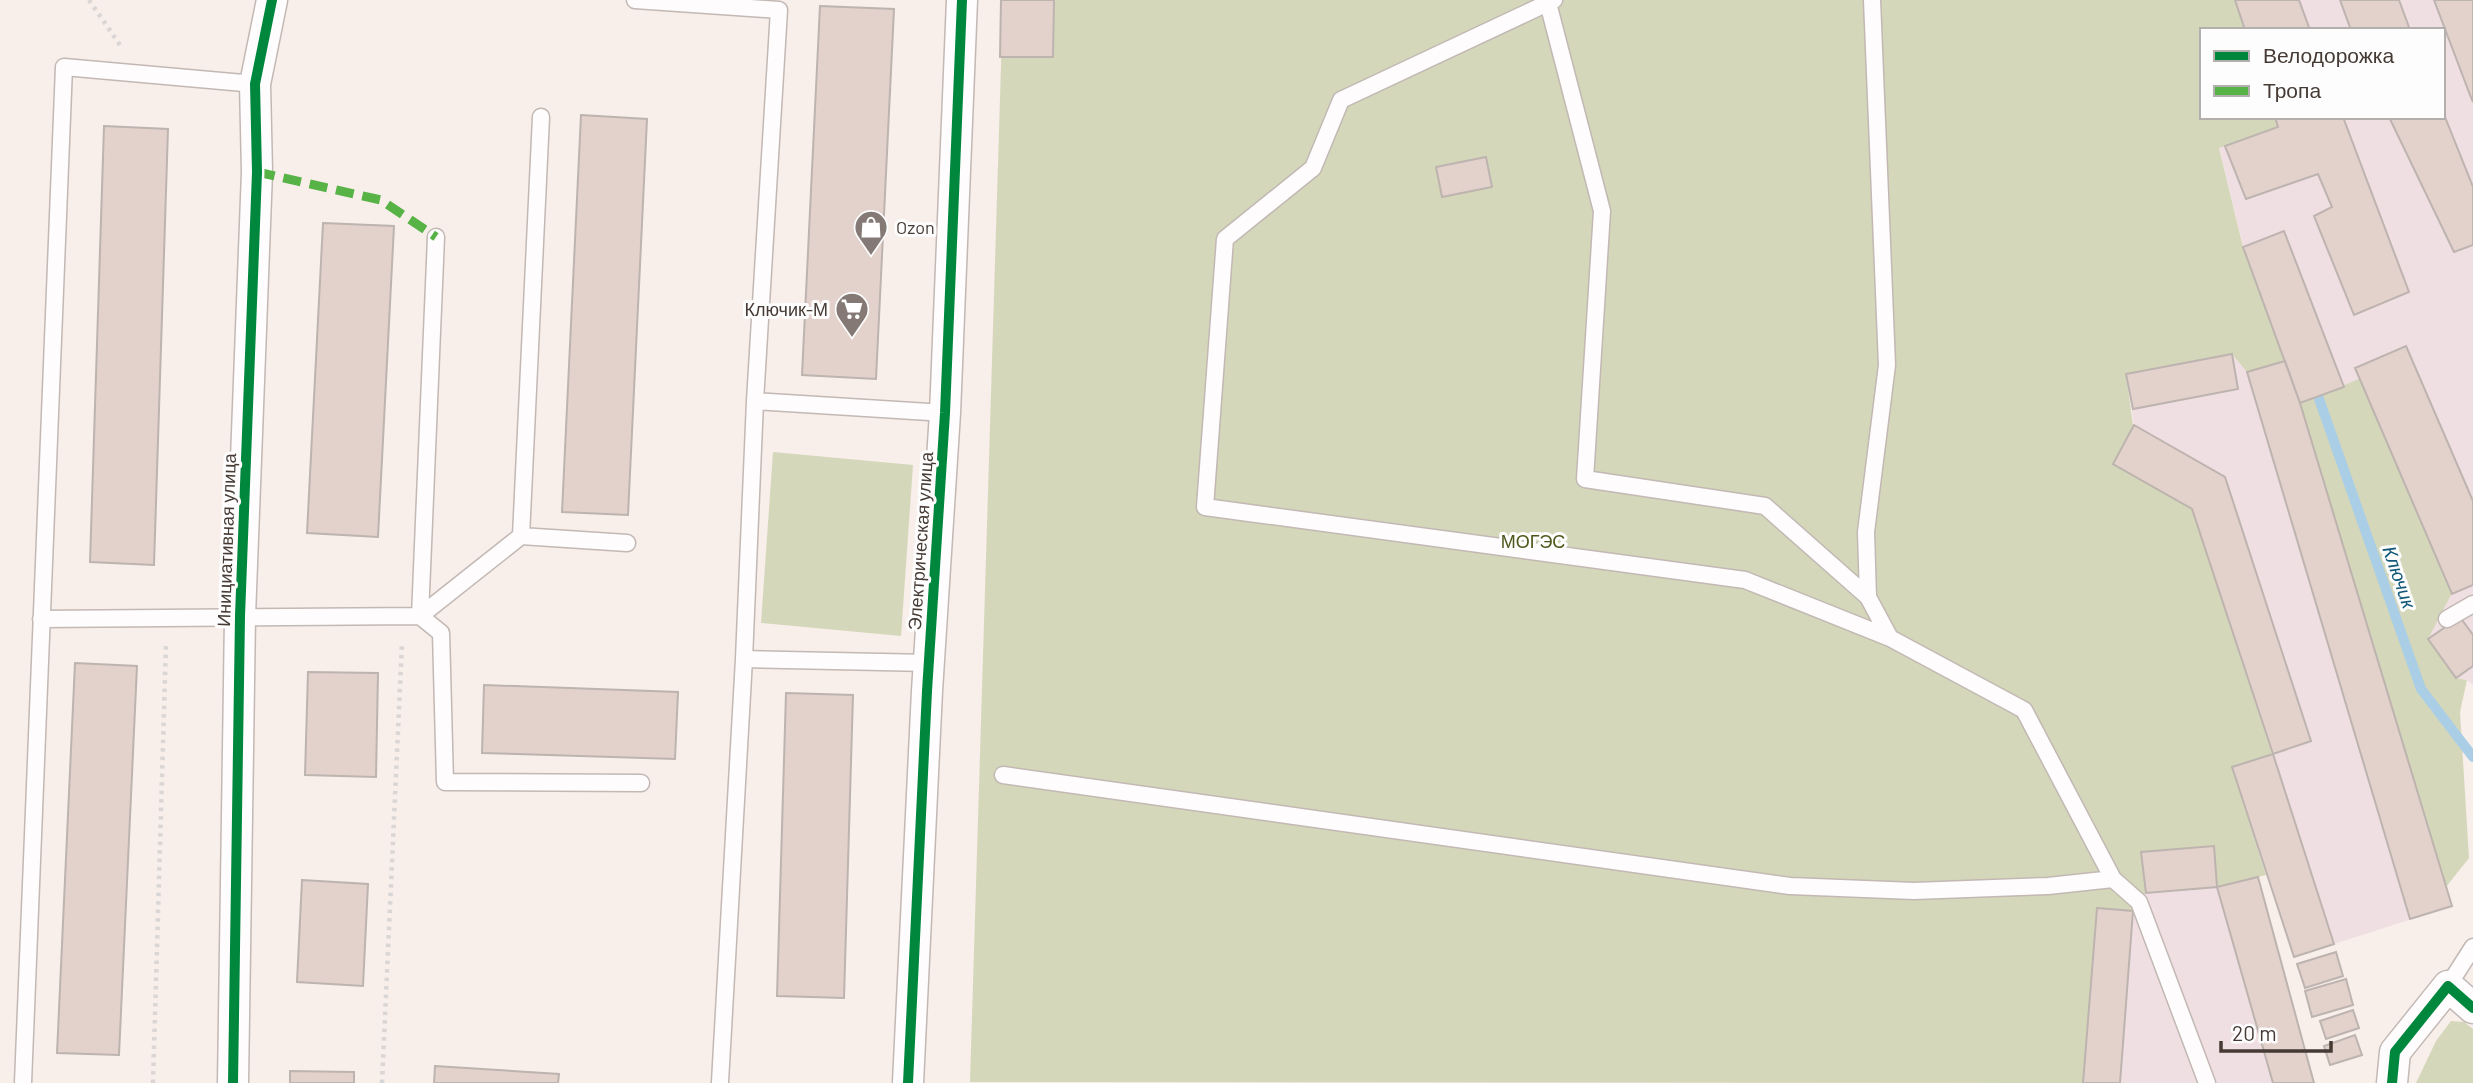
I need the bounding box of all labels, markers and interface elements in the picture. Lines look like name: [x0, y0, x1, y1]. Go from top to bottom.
legend: [2200, 28, 2445, 119]
text: Велодорожка: [2263, 42, 2394, 67]
text: Тропа: [2263, 77, 2321, 102]
shop icon: Ozon: [852, 208, 890, 257]
place label: Ozon: [896, 216, 935, 238]
supermarket icon: Ключик-М: [833, 290, 871, 339]
place label: Ключик-М: [745, 298, 828, 320]
street label: Электрическая улица: [903, 450, 937, 631]
street label: Инициативная улица: [212, 452, 240, 627]
park label: МОГЭС: [1501, 530, 1565, 552]
water label: Ключик: [2379, 543, 2422, 612]
scale bar: [2221, 1010, 2331, 1054]
text: 20 m: [2232, 1020, 2277, 1045]

